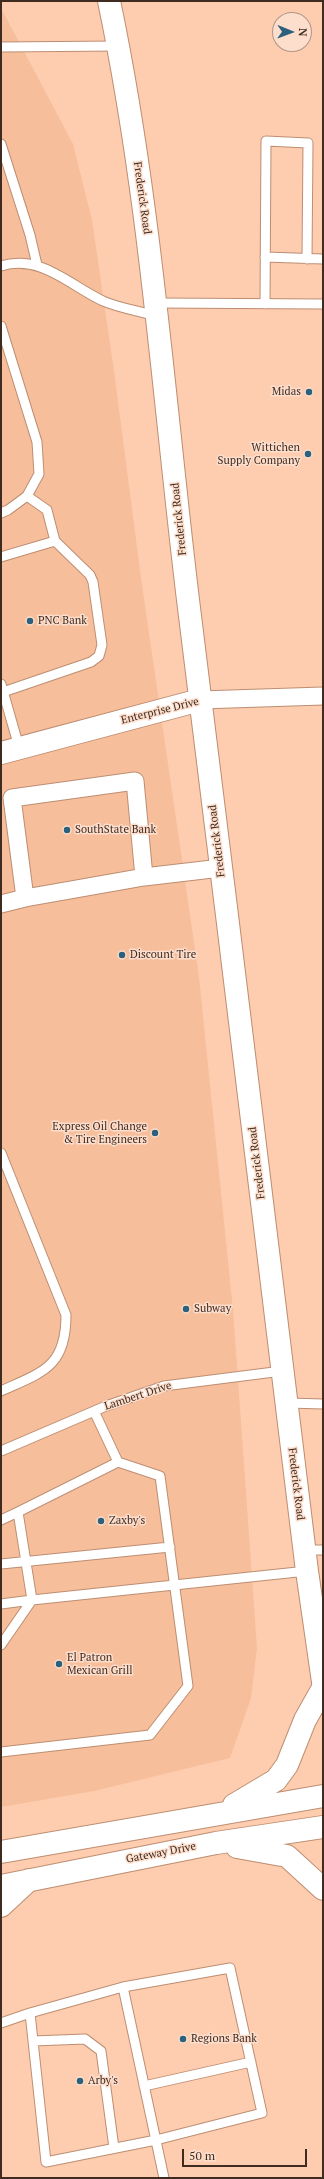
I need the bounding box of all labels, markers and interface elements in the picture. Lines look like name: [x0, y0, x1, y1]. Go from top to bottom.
north arrow: [272, 12, 312, 52]
text: N: [296, 28, 310, 36]
street label: Frederick Road: [130, 161, 154, 235]
place label: Midas: [272, 385, 301, 399]
marker: Midas: [304, 387, 314, 397]
place label: Wittichen Supply Company: [218, 441, 300, 467]
marker: Wittichen Supply Company: [303, 449, 313, 459]
street label: Frederick Road: [169, 482, 189, 556]
place label: PNC Bank: [38, 614, 87, 628]
marker: PNC Bank: [25, 616, 35, 626]
street label: Enterprise Drive: [120, 695, 200, 727]
street label: Frederick Road: [206, 804, 228, 878]
place label: SouthState Bank: [75, 823, 156, 837]
marker: SouthState Bank: [62, 825, 72, 835]
place label: Discount Tire: [130, 948, 196, 962]
marker: Discount Tire: [117, 950, 127, 960]
place label: Express Oil Change & Tire Engineers: [52, 1120, 147, 1146]
street label: Frederick Road: [246, 1126, 268, 1200]
marker: Express Oil Change & Tire Engineers: [150, 1128, 160, 1138]
place label: Subway: [194, 1302, 231, 1316]
marker: Subway: [181, 1304, 191, 1314]
street label: Lambert Drive: [103, 1379, 173, 1413]
street label: Frederick Road: [285, 1447, 307, 1521]
place label: Zaxby's: [109, 1514, 145, 1528]
marker: Zaxby's: [96, 1516, 106, 1526]
place label: El Patron Mexican Grill: [67, 1651, 133, 1677]
marker: El Patron Mexican Grill: [54, 1659, 64, 1669]
street label: Gateway Drive: [125, 1840, 197, 1866]
place label: Regions Bank: [191, 2032, 257, 2046]
marker: Regions Bank: [178, 2034, 188, 2044]
place label: Arby's: [88, 2074, 118, 2088]
marker: Arby's: [75, 2076, 85, 2086]
scale bar: [184, 2141, 309, 2167]
text: 50 m: [189, 2148, 215, 2163]

